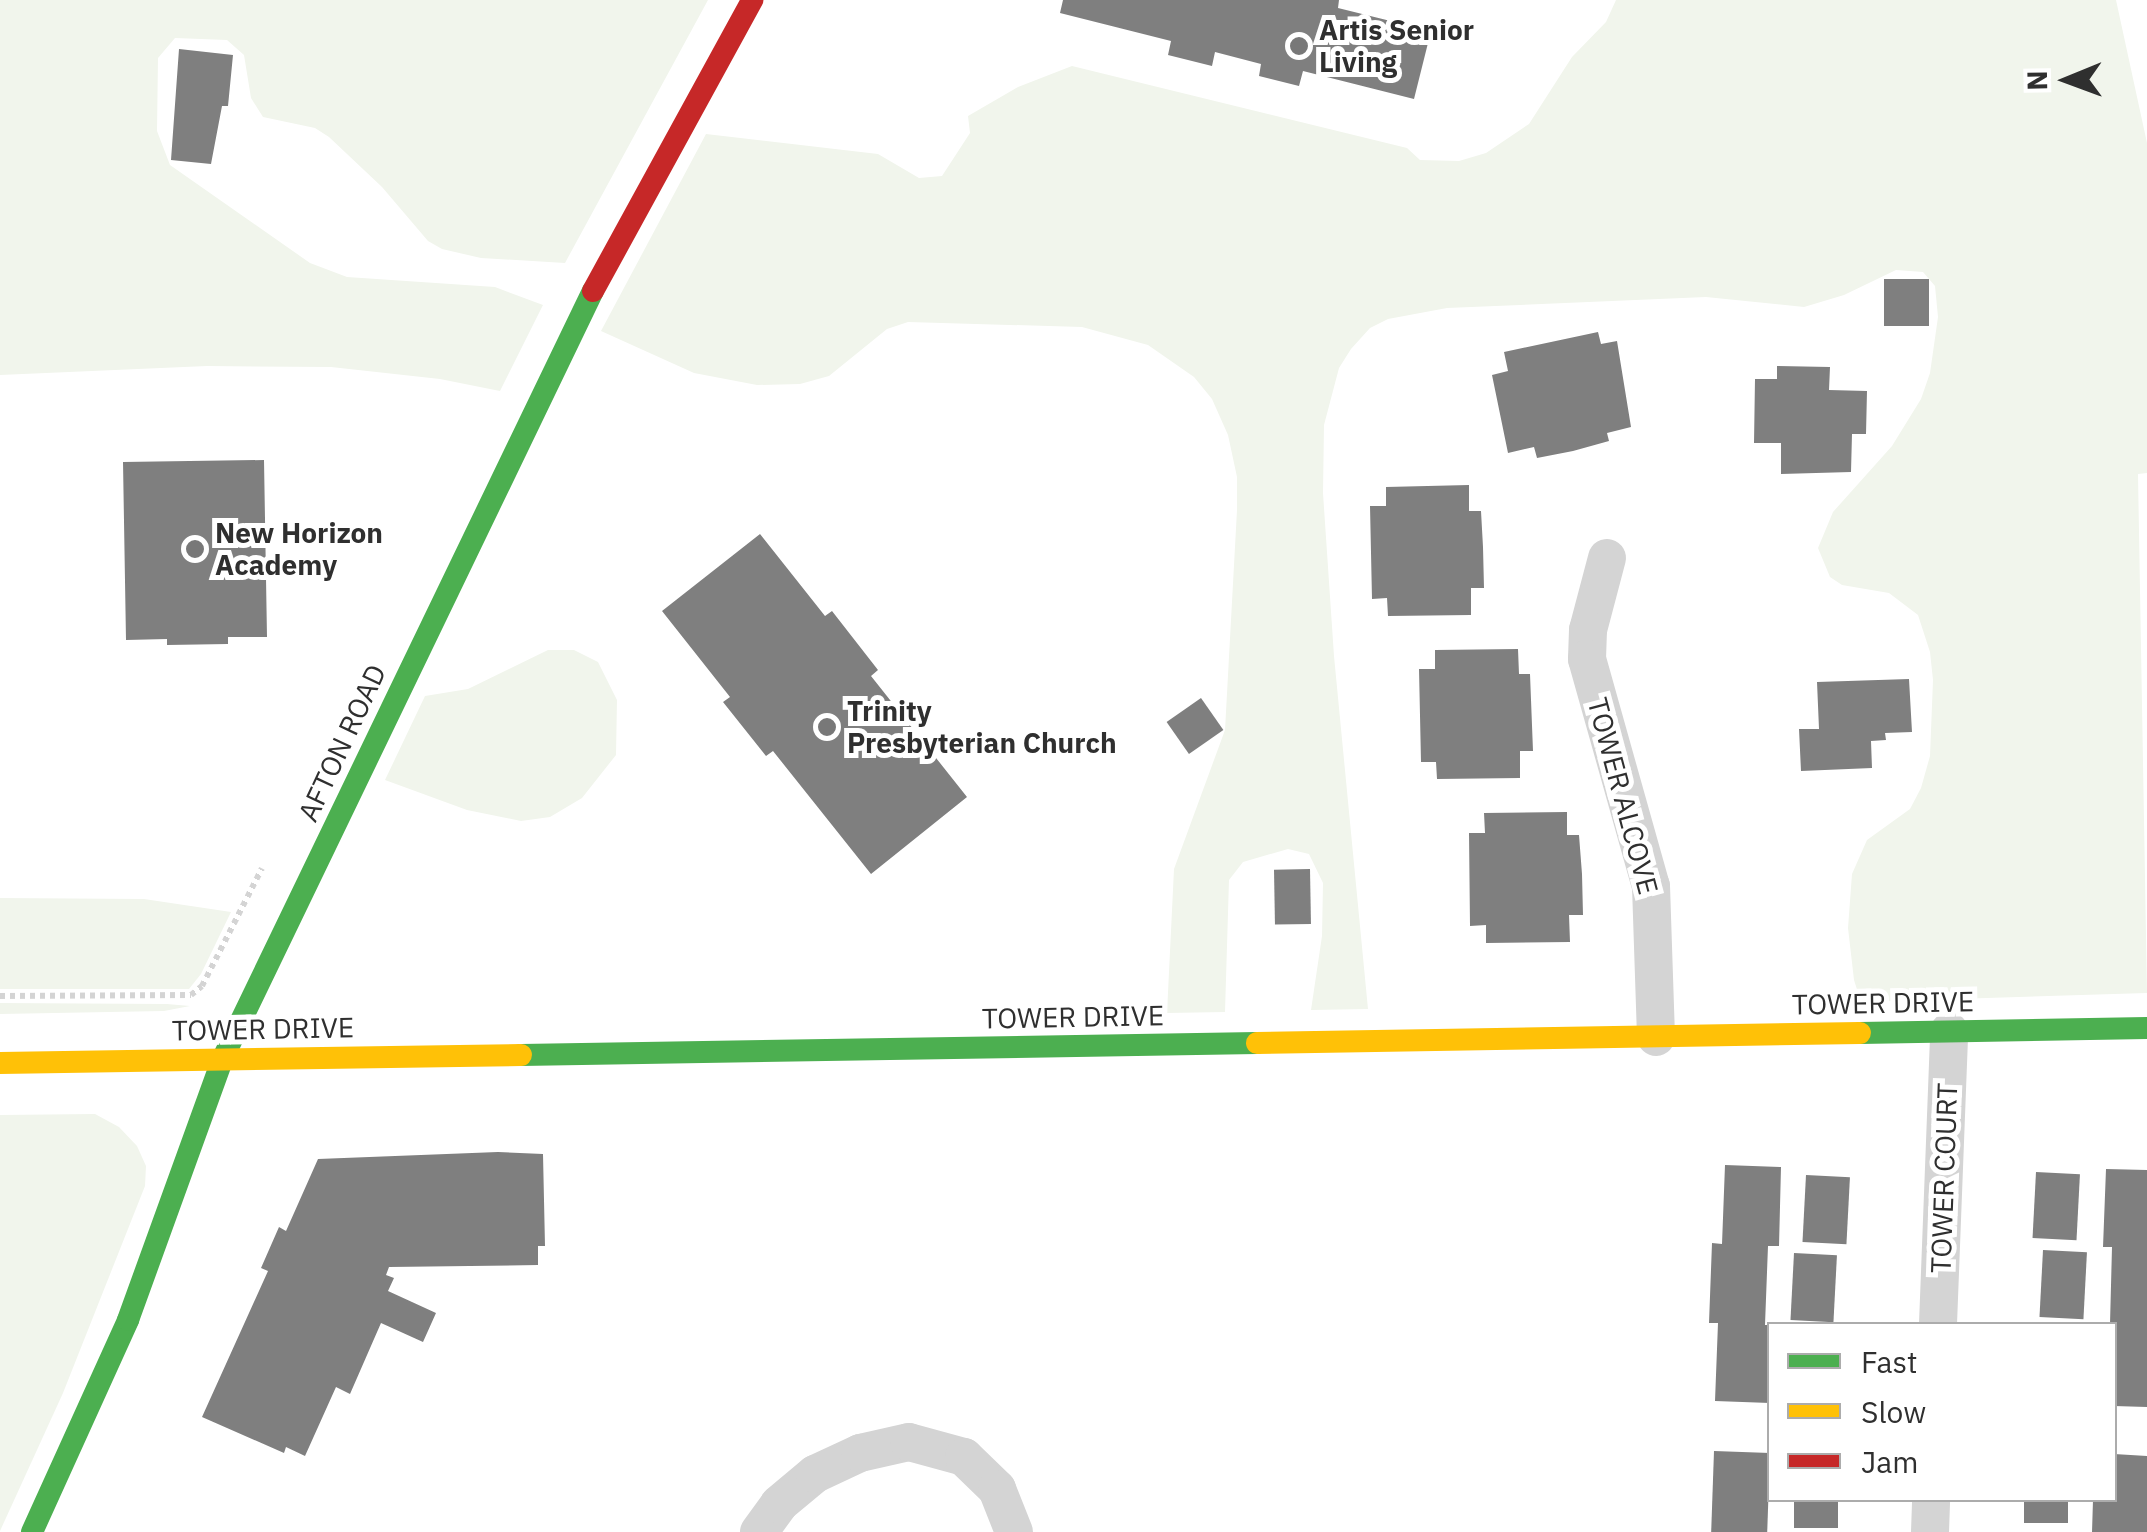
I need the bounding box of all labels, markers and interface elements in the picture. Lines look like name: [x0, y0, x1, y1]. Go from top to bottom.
place label: Artis Senior Living: [1319, 13, 1474, 79]
north arrow: [2017, 30, 2117, 130]
marker: Artis Senior Living: [1288, 35, 1310, 57]
text: N: [2018, 70, 2055, 91]
place label: New Horizon Academy: [215, 516, 383, 582]
marker: New Horizon Academy: [184, 538, 206, 560]
street label: AFTON ROAD: [291, 659, 393, 827]
place label: Trinity Presbyterian Church: [847, 694, 1117, 760]
street label: TOWER ALCOVE: [1581, 694, 1665, 898]
marker: Trinity Presbyterian Church: [816, 716, 838, 738]
street label: TOWER DRIVE: [1792, 985, 1974, 1021]
street label: TOWER DRIVE: [982, 999, 1164, 1035]
street label: TOWER DRIVE: [172, 1011, 354, 1047]
street label: TOWER COURT: [1924, 1082, 1964, 1274]
legend: [1767, 1322, 2117, 1502]
text: Fast: [1861, 1342, 1918, 1381]
text: Slow: [1861, 1392, 1926, 1431]
text: Jam: [1861, 1442, 1919, 1481]

